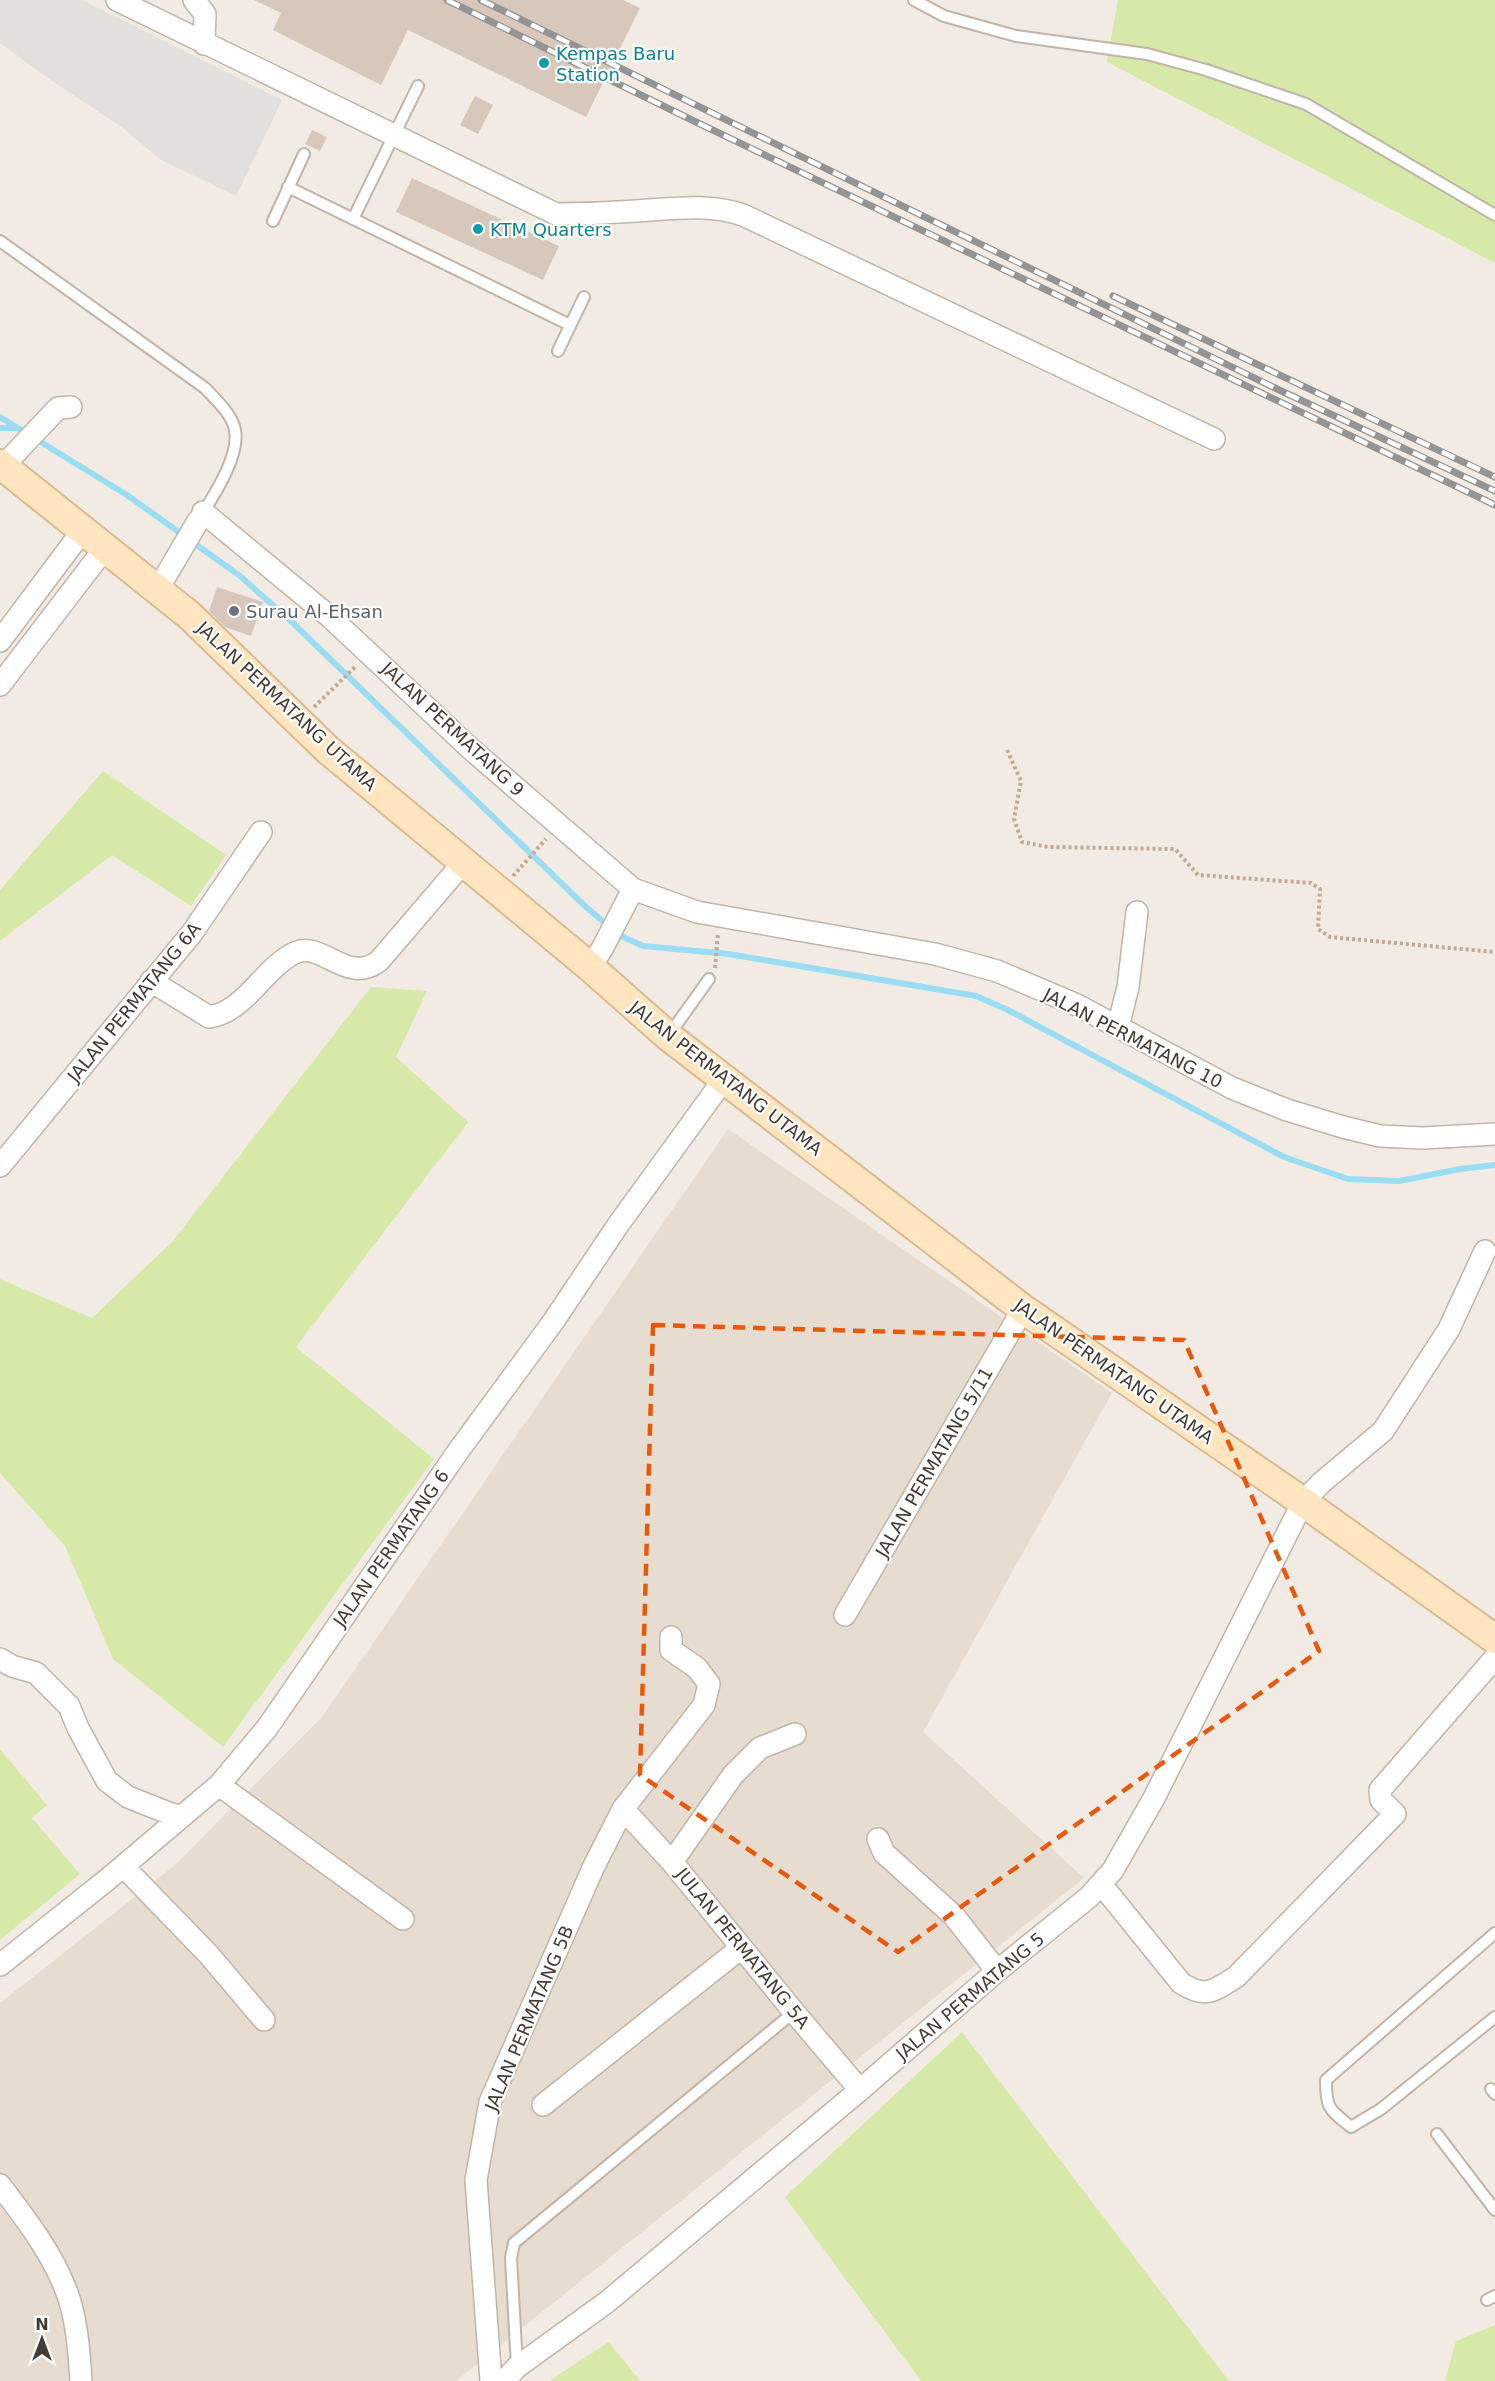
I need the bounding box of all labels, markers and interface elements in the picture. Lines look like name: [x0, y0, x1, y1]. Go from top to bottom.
place label: Kempas Baru Station: [556, 43, 675, 85]
marker: Kempas Baru Station: [537, 56, 551, 70]
place label: KTM Quarters: [490, 219, 612, 240]
marker: KTM Quarters: [471, 222, 485, 236]
place label: Surau Al-Ehsan: [246, 601, 383, 622]
marker: Surau Al-Ehsan: [227, 604, 241, 618]
street label: JALAN PERMATANG UTAMA: [192, 616, 382, 795]
street label: JALAN PERMATANG 9: [377, 657, 529, 800]
street label: JALAN PERMATANG 6A: [63, 917, 205, 1087]
street label: JALAN PERMATANG 10: [1039, 983, 1226, 1092]
street label: JALAN PERMATANG UTAMA: [625, 996, 827, 1160]
street label: JALAN PERMATANG UTAMA: [1010, 1293, 1218, 1448]
street label: JALAN PERMATANG 5/11: [870, 1363, 997, 1562]
street label: JALAN PERMATANG 6: [328, 1465, 453, 1631]
street label: JULAN PERMATANG 5A: [671, 1863, 815, 2033]
street label: JALAN PERMATANG 5B: [480, 1922, 578, 2115]
street label: JALAN PERMATANG 5: [891, 1928, 1048, 2065]
north arrow: [12, 2309, 72, 2369]
text: N: [35, 2315, 49, 2334]

